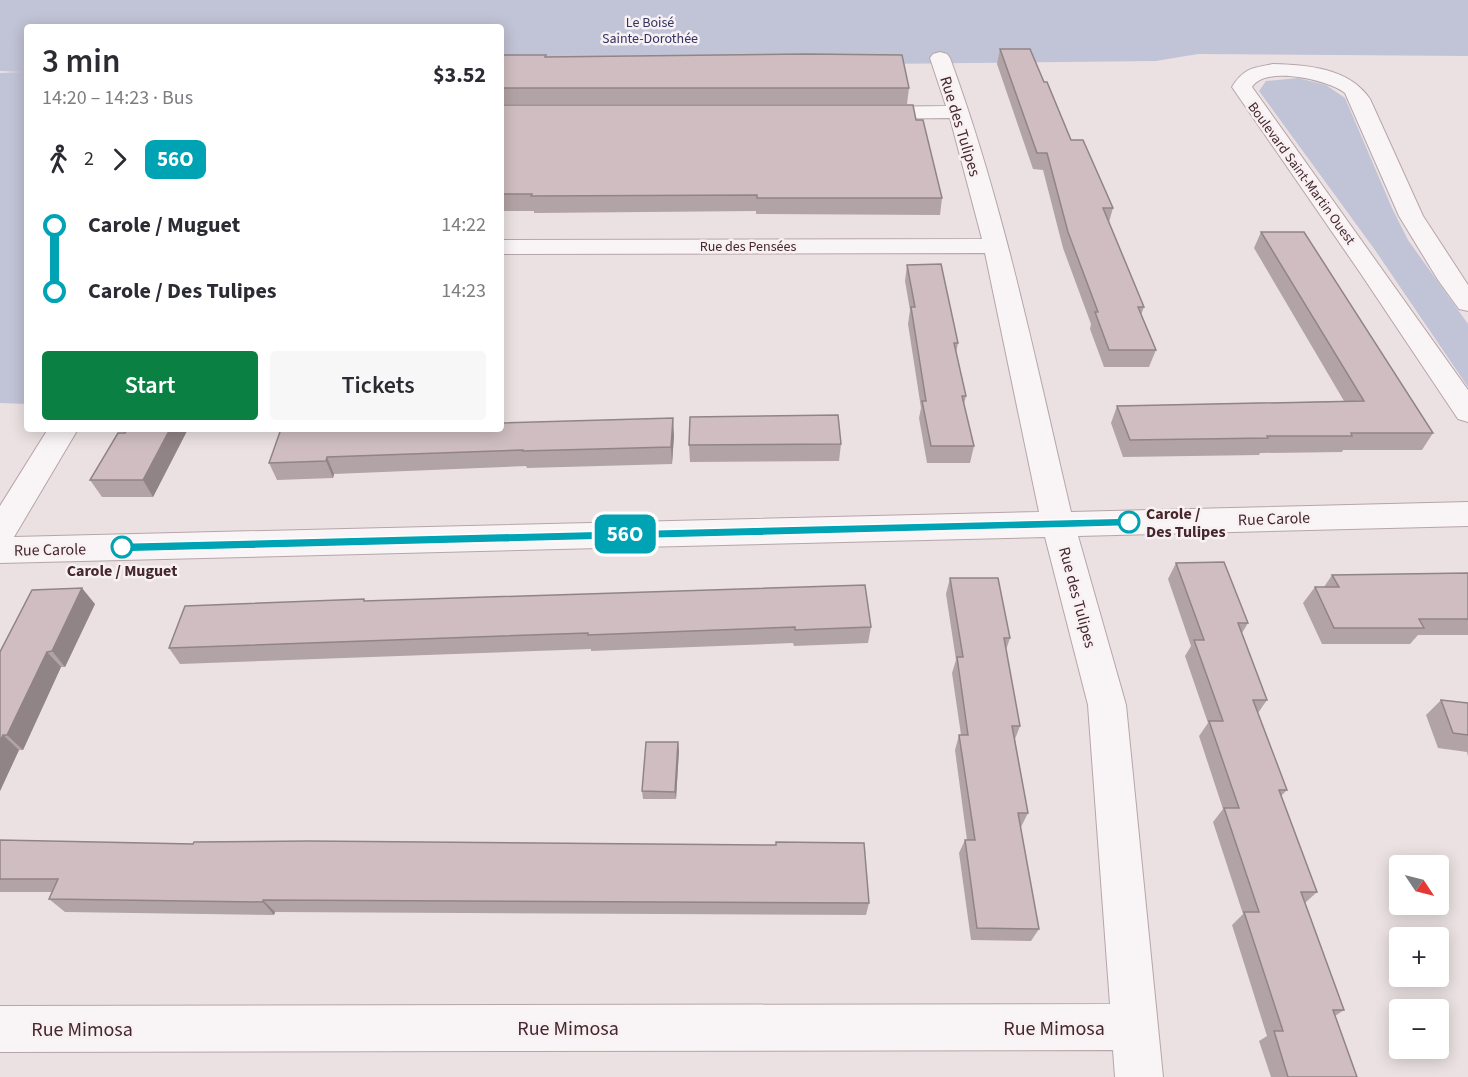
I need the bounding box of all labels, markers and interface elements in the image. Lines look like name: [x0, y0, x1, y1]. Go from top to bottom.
park label: Le Boisé Sainte-Dorothée: [602, 13, 698, 49]
text: 3 min: [42, 38, 120, 85]
text: $3.52: [433, 59, 486, 91]
street label: Rue des Tulipes: [934, 73, 986, 179]
text: 14:20 – 14:23 · Bus: [42, 84, 193, 112]
street label: Boulevard Saint-Martin Ouest: [1243, 98, 1360, 249]
icon: walk: [42, 143, 75, 176]
icon: forward: [103, 143, 136, 176]
text: 56O: [157, 144, 194, 174]
text: 2: [84, 145, 94, 173]
text: Carole / Muguet: [88, 209, 240, 241]
text: 14:22: [441, 211, 486, 239]
street label: Rue des Pensées: [700, 237, 796, 257]
text: Carole / Des Tulipes: [88, 275, 277, 307]
text: 14:23: [441, 277, 486, 305]
button: Start: [42, 351, 258, 420]
button: Tickets: [270, 351, 486, 420]
place label: Carole / Des Tulipes: [1146, 503, 1226, 543]
street label: Rue Carole: [1238, 507, 1311, 531]
marker: Carole / Des Tulipes: [1118, 511, 1140, 533]
line badge: 56O: [590, 514, 660, 554]
text: 56O: [607, 519, 643, 549]
marker: Carole / Muguet: [111, 536, 133, 558]
street label: Rue Carole: [14, 538, 86, 562]
street label: Rue des Tulipes: [1053, 544, 1101, 650]
place label: Carole / Muguet: [67, 560, 177, 582]
north arrow: [1389, 855, 1449, 915]
map controls: [1389, 855, 1449, 1059]
button: +: [1389, 927, 1449, 987]
button: −: [1389, 999, 1449, 1059]
street label: Rue Mimosa: [517, 1015, 619, 1043]
street label: Rue Mimosa: [1003, 1015, 1105, 1043]
street label: Rue Mimosa: [31, 1016, 133, 1044]

